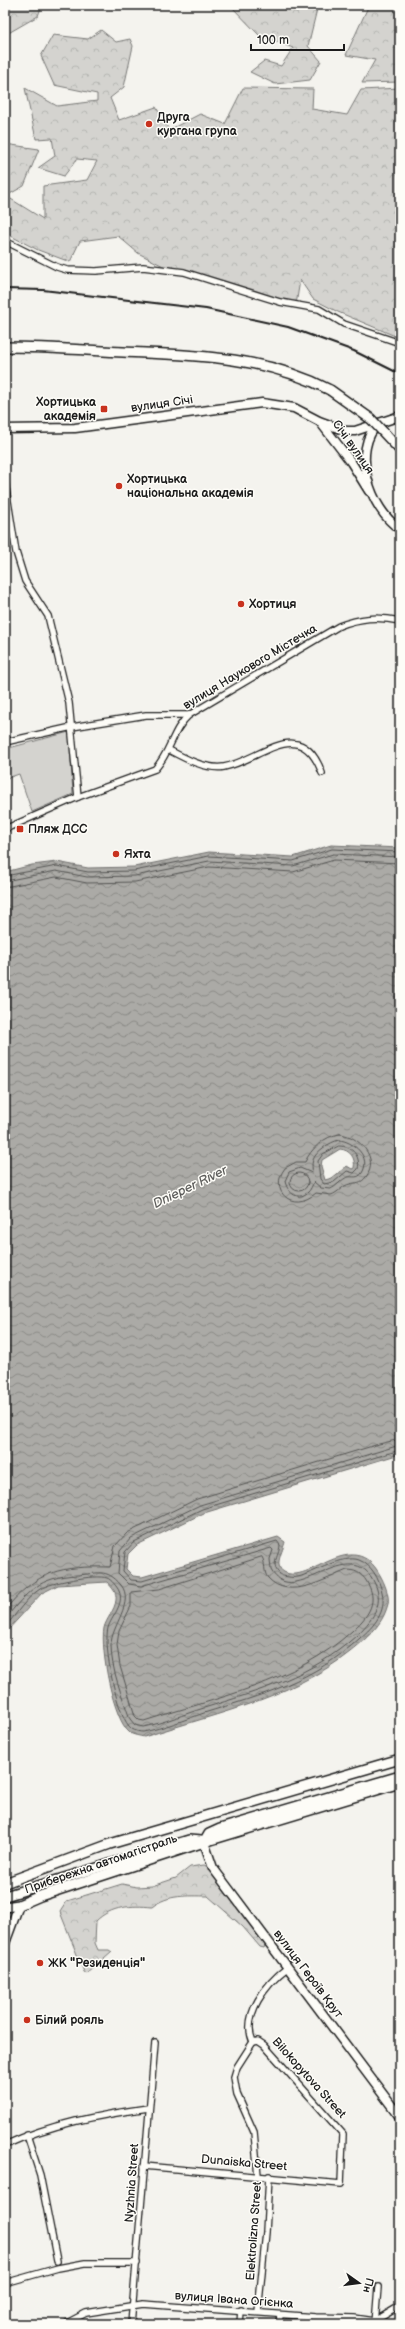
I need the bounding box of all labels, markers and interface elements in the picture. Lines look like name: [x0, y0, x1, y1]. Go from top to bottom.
scale bar: [251, 26, 344, 52]
text: 100 m: [257, 33, 289, 48]
place label: Друга кургана група: [157, 110, 238, 139]
marker: Друга кургана група: [144, 119, 154, 129]
street label: вулиця Січі: [130, 392, 194, 416]
place label: Хортицька академія: [35, 395, 97, 424]
marker: Хортицька академія: [99, 404, 109, 414]
street label: Січі вулиця: [329, 417, 377, 477]
place label: Хортицька національна академія: [126, 472, 254, 501]
marker: Хортицька національна академія: [114, 481, 124, 491]
place label: Хортиця: [248, 597, 297, 612]
marker: Хортиця: [236, 599, 246, 609]
street label: вулиця Наукового Містечка: [180, 621, 320, 713]
place label: Пляж ДСС: [28, 822, 88, 837]
marker: Пляж ДСС: [15, 824, 25, 834]
place label: Яхта: [124, 847, 152, 862]
marker: Яхта: [111, 849, 121, 859]
water label: Dnieper River: [150, 1162, 231, 1212]
street label: Прибережна автомагістраль: [23, 1831, 179, 1897]
street label: вулиця Героїв Крут: [270, 1927, 346, 2021]
place label: ЖК "Резиденція": [48, 1956, 145, 1971]
marker: ЖК "Резиденція": [35, 1958, 45, 1968]
place label: Білий рояль: [35, 2013, 104, 2028]
marker: Білий рояль: [22, 2015, 32, 2025]
street label: Bilokopytova Street: [269, 2034, 349, 2122]
street label: Nyzhnia Street: [122, 2143, 142, 2223]
street label: Dunaiska Street: [200, 2152, 288, 2174]
street label: Elektrolizna Street: [243, 2181, 265, 2281]
north arrow: [339, 2263, 379, 2303]
text: Пн: [360, 2277, 376, 2294]
street label: вулиця Івана Огієнка: [174, 2288, 294, 2312]

